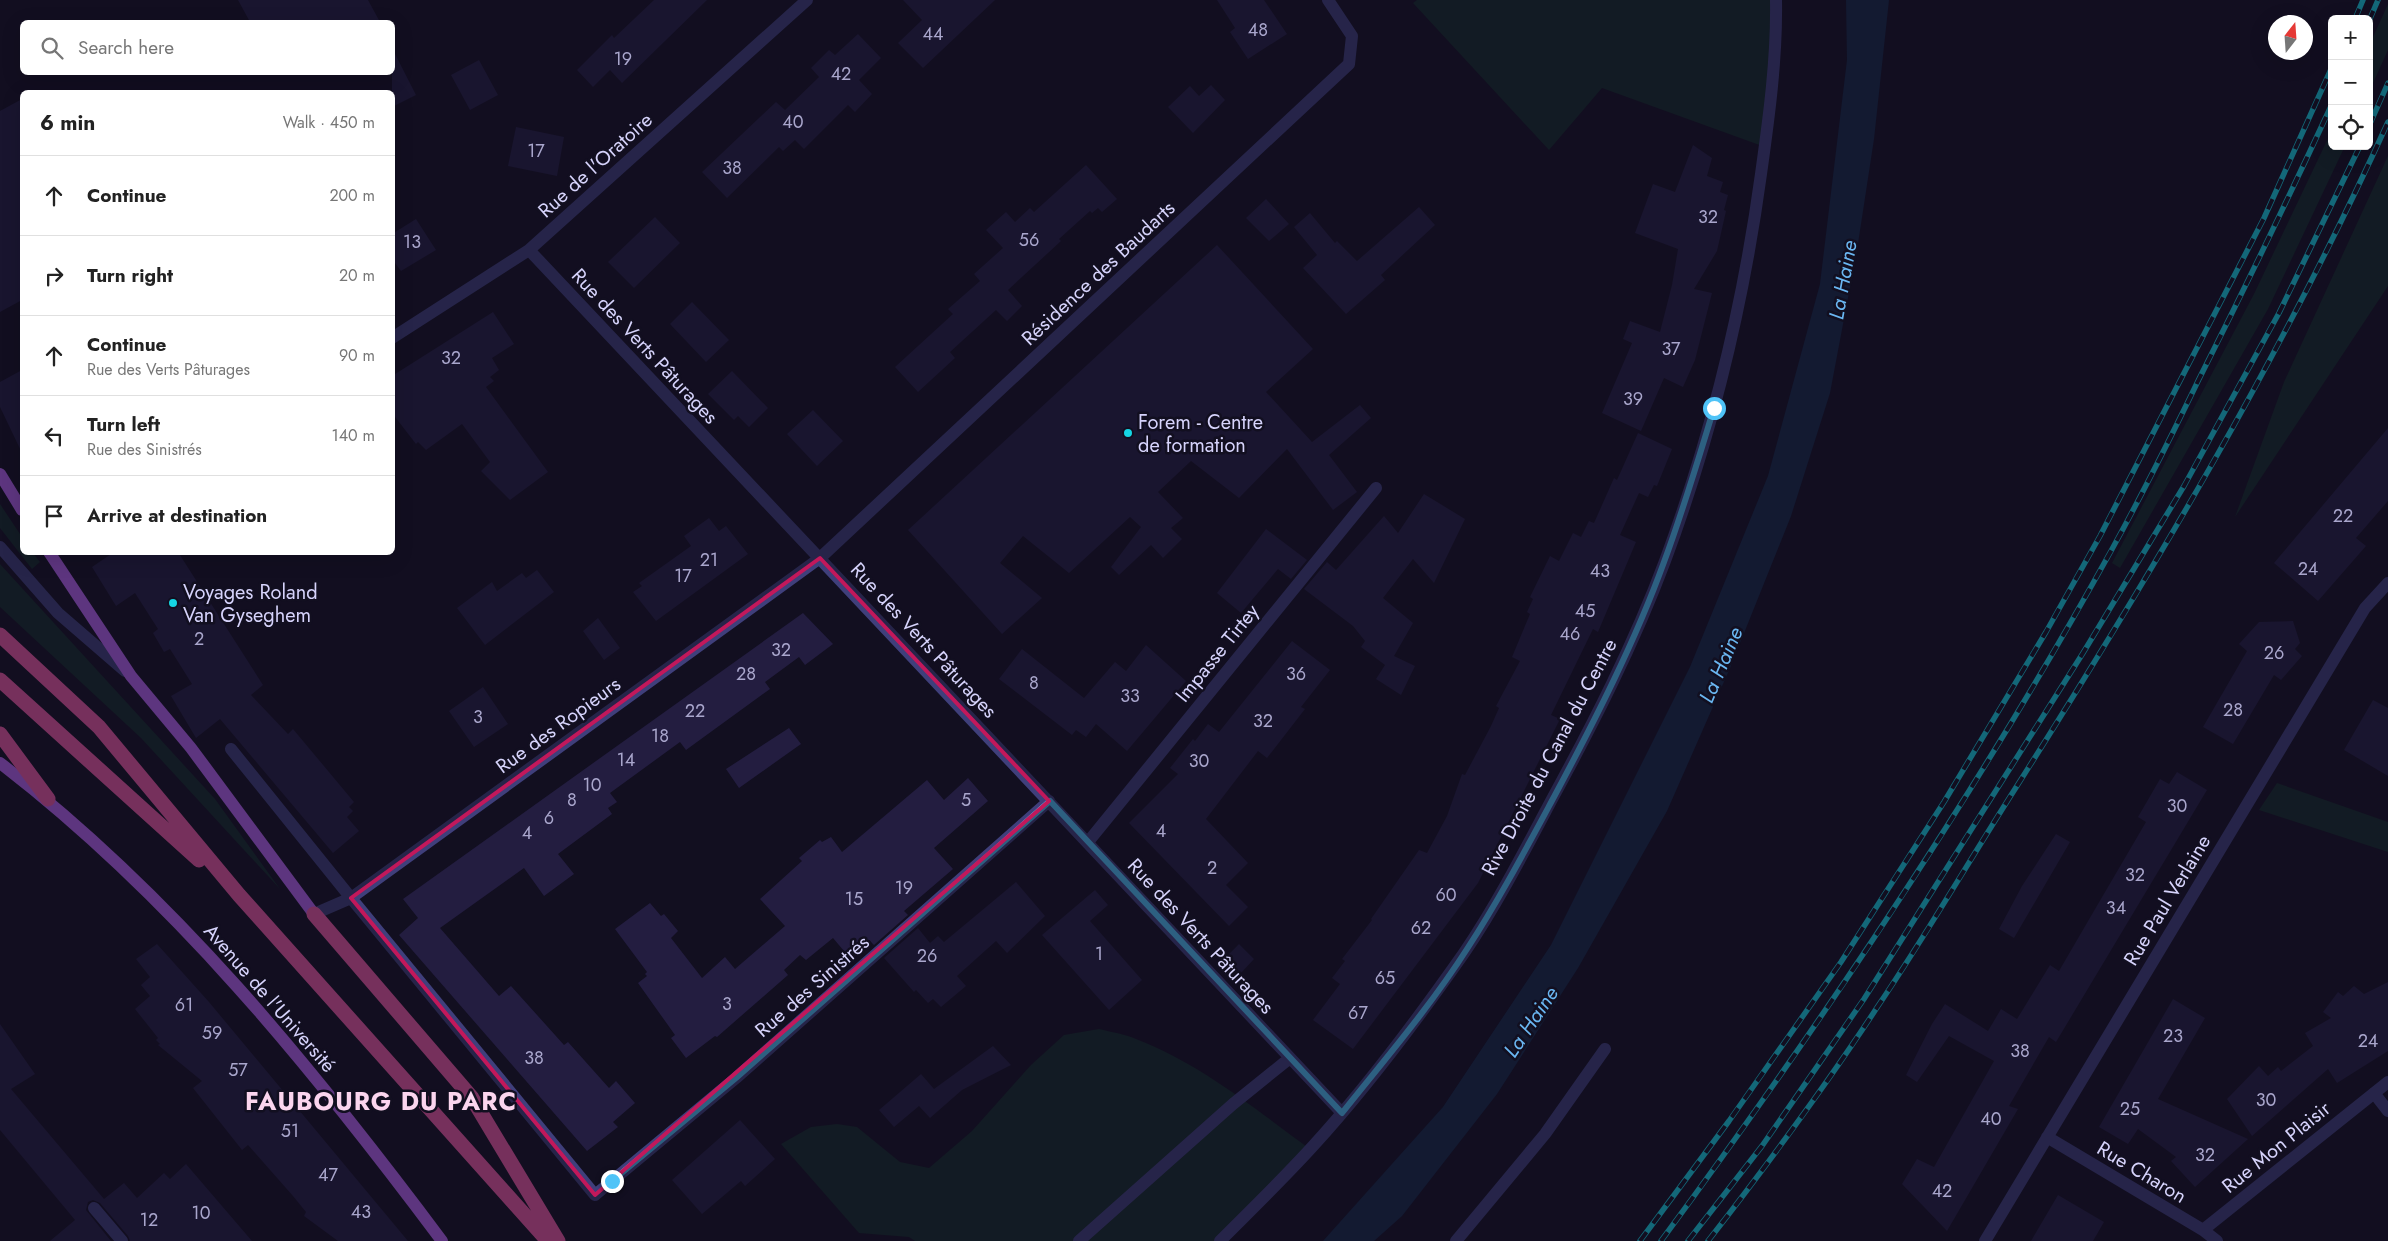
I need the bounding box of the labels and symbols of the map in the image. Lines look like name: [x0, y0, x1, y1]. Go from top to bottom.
north arrow: [2268, 15, 2313, 60]
house number: 48: [1248, 17, 1268, 43]
house number: 44: [923, 21, 944, 47]
house number: 19: [614, 46, 632, 72]
house number: 42: [831, 61, 851, 87]
street label: Rue de l'Oratoire: [532, 106, 659, 225]
house number: 40: [782, 109, 804, 135]
house number: 17: [527, 138, 545, 164]
house number: 38: [722, 155, 742, 181]
street label: Résidence des Baudarts: [1015, 194, 1182, 352]
house number: 32: [1698, 204, 1718, 230]
house number: 56: [1019, 227, 1039, 253]
house number: 13: [403, 229, 421, 255]
water label: La Haine: [1821, 238, 1865, 322]
street label: Rue des Verts Pâturages: [565, 262, 725, 431]
house number: 37: [1661, 336, 1681, 362]
house number: 32: [441, 345, 461, 371]
house number: 39: [1623, 386, 1643, 412]
route start: [1703, 397, 1726, 420]
place label: Forem - Centre de formation: [1138, 408, 1263, 460]
marker: Forem - Centre de formation: [1122, 427, 1134, 439]
house number: 22: [2333, 503, 2353, 529]
house number: 21: [700, 547, 718, 573]
street label: Rue des Verts Pâturages: [844, 556, 1004, 725]
house number: 24: [2298, 556, 2318, 582]
house number: 43: [1590, 558, 1610, 584]
house number: 17: [674, 563, 692, 589]
place label: Voyages Roland Van Gyseghem: [183, 578, 318, 630]
marker: Voyages Roland Van Gyseghem: [167, 597, 179, 609]
street label: Impasse Tirtey: [1169, 598, 1266, 709]
house number: 45: [1575, 598, 1595, 624]
house number: 46: [1560, 621, 1580, 647]
water label: La Haine: [1692, 622, 1751, 708]
house number: 2: [194, 626, 204, 652]
street label: Rive Droite du Canal du Centre: [1475, 634, 1624, 881]
house number: 32: [771, 637, 791, 663]
house number: 26: [2264, 640, 2284, 666]
house number: 28: [736, 661, 756, 687]
house number: 36: [1286, 661, 1306, 687]
street label: Rue des Ropieurs: [490, 670, 627, 781]
house number: 8: [1029, 670, 1039, 696]
house number: 33: [1120, 683, 1140, 709]
house number: 28: [2223, 697, 2243, 723]
house number: 22: [685, 698, 705, 724]
house number: 3: [473, 704, 483, 730]
house number: 32: [1253, 708, 1273, 734]
house number: 18: [651, 723, 669, 749]
house number: 14: [617, 747, 635, 773]
house number: 30: [1189, 748, 1210, 774]
house number: 10: [583, 772, 602, 798]
house number: 8: [567, 787, 577, 813]
house number: 5: [961, 787, 971, 813]
house number: 30: [2167, 793, 2188, 819]
house number: 6: [544, 805, 554, 831]
house number: 4: [1156, 818, 1166, 844]
house number: 4: [522, 820, 532, 846]
street label: Rue Paul Verlaine: [2117, 829, 2218, 971]
street label: Rue des Verts Pâturages: [1121, 852, 1281, 1021]
house number: 2: [1207, 855, 1217, 881]
house number: 32: [2125, 862, 2145, 888]
house number: 19: [895, 875, 913, 901]
house number: 60: [1435, 882, 1457, 908]
house number: 15: [845, 886, 863, 912]
house number: 34: [2106, 895, 2126, 921]
house number: 62: [1411, 915, 1431, 941]
street label: Avenue de l'Université: [197, 918, 342, 1079]
street label: Rue des Sinistrés: [749, 928, 876, 1044]
house number: 1: [1095, 941, 1103, 967]
house number: 26: [917, 943, 937, 969]
house number: 65: [1375, 965, 1395, 991]
water label: La Haine: [1496, 980, 1566, 1063]
house number: 3: [722, 991, 732, 1017]
house number: 61: [175, 992, 193, 1018]
house number: 67: [1348, 1000, 1368, 1026]
house number: 59: [202, 1020, 222, 1046]
house number: 23: [2163, 1023, 2183, 1049]
house number: 24: [2358, 1028, 2378, 1054]
house number: 38: [2010, 1038, 2030, 1064]
house number: 38: [524, 1045, 544, 1071]
house number: 57: [228, 1057, 248, 1083]
district label: FAUBOURG DU PARC: [245, 1083, 517, 1119]
house number: 30: [2256, 1087, 2277, 1113]
street label: Rue Mon Plaisir: [2216, 1094, 2337, 1200]
house number: 25: [2120, 1096, 2140, 1122]
house number: 40: [1980, 1106, 2002, 1132]
house number: 51: [281, 1118, 299, 1144]
street label: Rue Charon: [2091, 1134, 2192, 1211]
house number: 32: [2195, 1142, 2215, 1168]
house number: 47: [318, 1162, 339, 1188]
route end: [601, 1170, 624, 1193]
house number: 42: [1932, 1178, 1952, 1204]
house number: 43: [351, 1199, 371, 1225]
house number: 10: [192, 1200, 211, 1226]
house number: 12: [140, 1207, 158, 1233]

